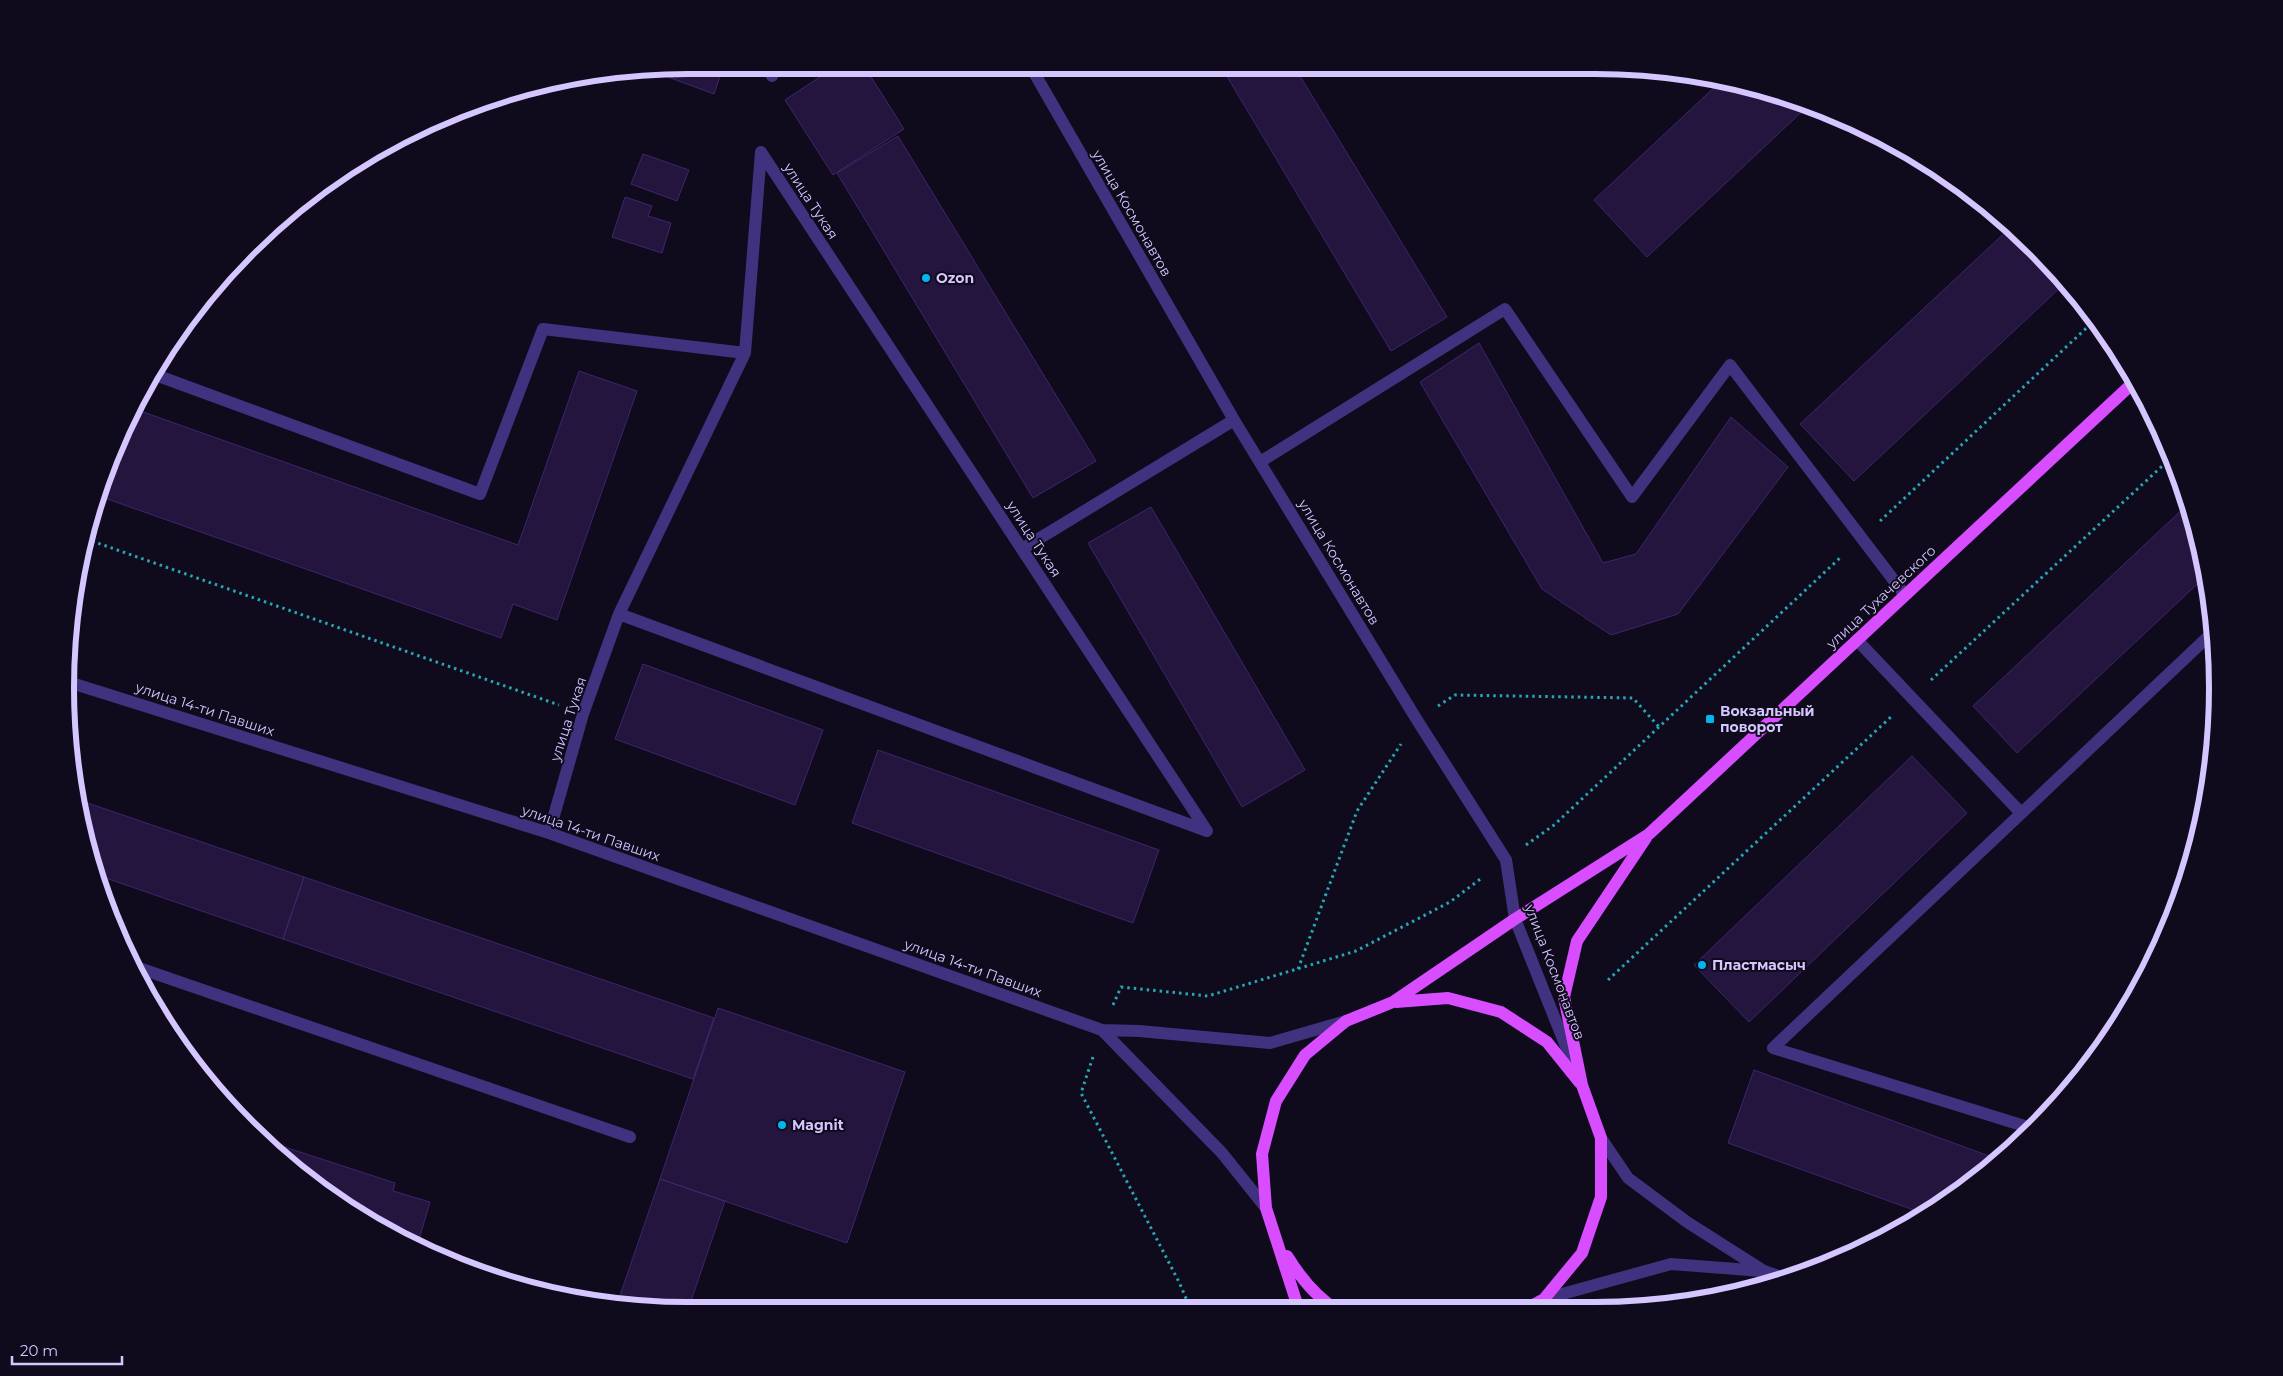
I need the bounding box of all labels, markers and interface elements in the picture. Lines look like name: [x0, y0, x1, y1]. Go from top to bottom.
street label: улица Космонавтов: [1088, 146, 1176, 280]
street label: улица Тукая: [779, 159, 842, 243]
place label: Ozon: [936, 269, 974, 287]
marker: Ozon: [920, 272, 932, 284]
street label: улица Космонавтов: [1294, 495, 1384, 628]
street label: улица Тукая: [1002, 497, 1065, 581]
street label: улица Тухачевского: [1822, 541, 1940, 653]
street label: улица Тукая: [546, 675, 590, 764]
street label: улица 14-ти Павших: [132, 678, 277, 740]
place label: Вокзальный поворот: [1720, 702, 1814, 736]
marker: Вокзальный поворот: [1704, 713, 1716, 725]
street label: улица 14-ти Павших: [519, 801, 663, 865]
street label: улица Космонавтов: [1521, 901, 1589, 1042]
street label: улица 14-ти Павших: [901, 934, 1045, 1001]
place label: Пластмасыч: [1712, 956, 1806, 974]
marker: Пластмасыч: [1696, 959, 1708, 971]
place label: Magnit: [792, 1116, 844, 1134]
marker: Magnit: [776, 1119, 788, 1131]
scale bar: [12, 1334, 122, 1366]
text: 20 m: [20, 1341, 58, 1360]

